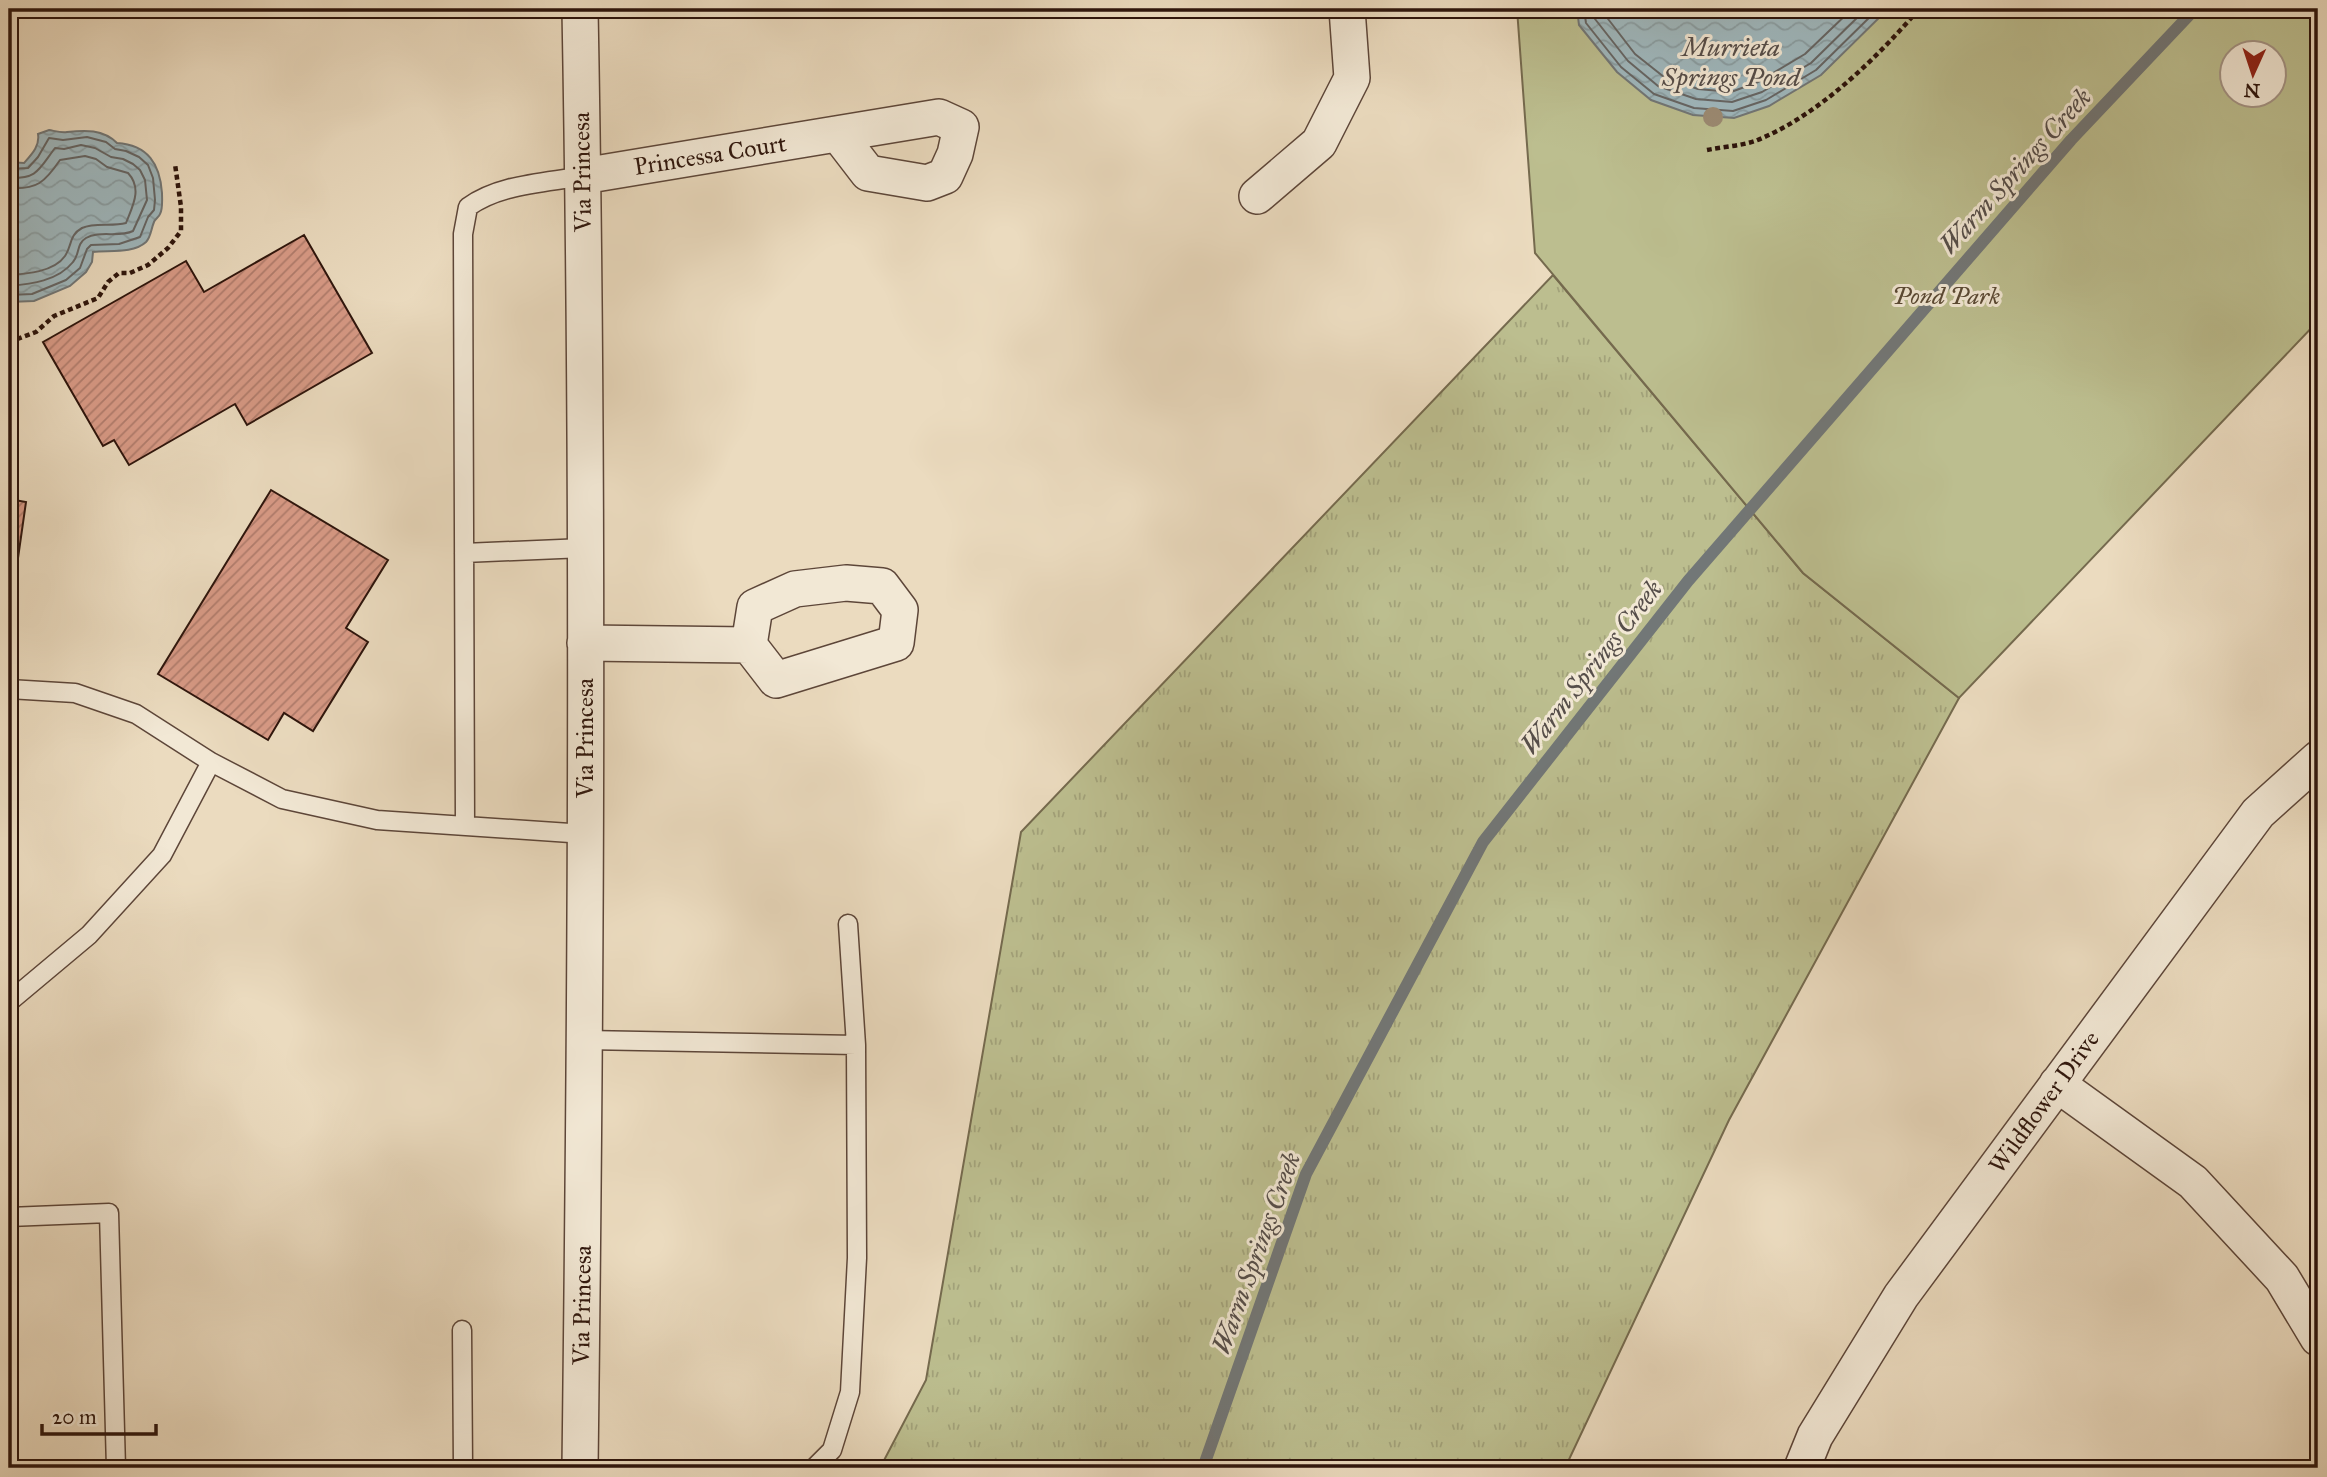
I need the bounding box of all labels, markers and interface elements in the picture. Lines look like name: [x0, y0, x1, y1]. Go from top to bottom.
water label: Murrieta Springs Pond: [1661, 31, 1801, 94]
north arrow: [2218, 38, 2288, 108]
text: N: [2243, 79, 2261, 102]
water label: Warm Springs Creek: [1932, 81, 2099, 261]
street label: Via Princesa: [566, 111, 598, 233]
street label: Princessa Court: [632, 128, 789, 182]
park label: Pond Park: [1892, 281, 2000, 311]
water label: Warm Springs Creek: [1513, 573, 1670, 761]
street label: Via Princesa: [570, 677, 600, 799]
street label: Wildflower Drive: [1982, 1025, 2106, 1179]
water label: Warm Springs Creek: [1205, 1147, 1308, 1358]
street label: Via Princesa: [566, 1244, 598, 1366]
scale bar: [42, 1393, 156, 1437]
text: 20 m: [52, 1404, 97, 1430]

